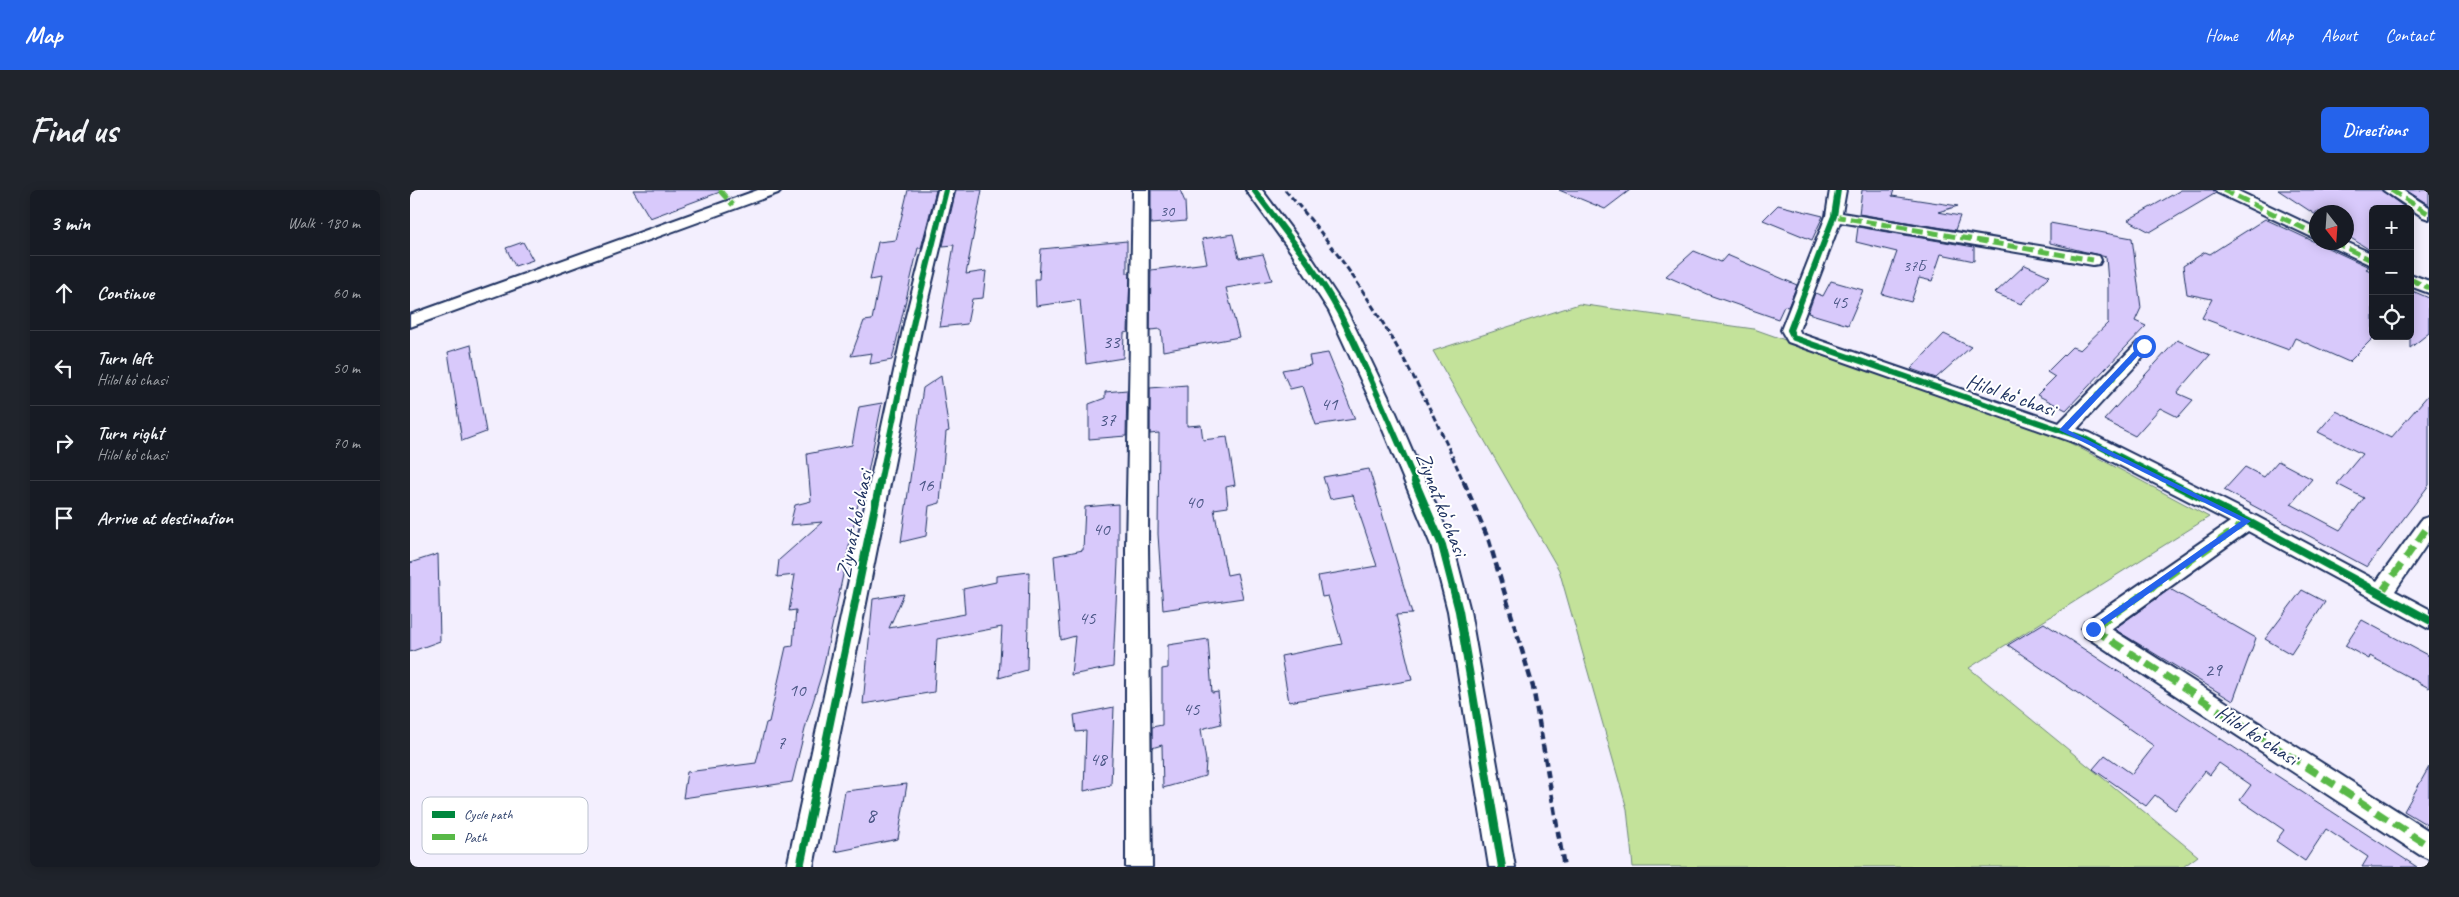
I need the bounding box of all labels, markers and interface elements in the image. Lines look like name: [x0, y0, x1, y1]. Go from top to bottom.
text: Map: [25, 20, 62, 50]
text: Home: [2205, 24, 2238, 46]
text: Map: [2266, 24, 2293, 46]
text: About: [2321, 24, 2357, 46]
text: Contact: [2385, 24, 2434, 46]
button: Directions: [2321, 107, 2429, 153]
text: Find us: [30, 108, 117, 153]
house number: 30: [1160, 201, 1176, 221]
north arrow: [2309, 205, 2354, 250]
map controls: [2369, 205, 2414, 340]
button: +: [2369, 205, 2414, 250]
text: 3 min: [50, 210, 90, 236]
text: Walk · 180 m: [288, 213, 360, 233]
button: −: [2369, 250, 2414, 295]
house number: 37Б: [1903, 256, 1928, 276]
icon: ahead: [50, 279, 78, 307]
text: Continue: [97, 281, 154, 305]
text: 60 m: [333, 283, 360, 303]
house number: 45: [1830, 290, 1849, 314]
button: locate: [2369, 295, 2414, 340]
house number: 33: [1102, 330, 1121, 354]
route start: [2133, 335, 2156, 358]
text: Turn left: [97, 346, 152, 370]
icon: left: [50, 354, 78, 382]
text: 50 m: [333, 358, 360, 378]
street label: Hilol koʻchasi: [1963, 368, 2062, 423]
text: Hilol koʻchasi: [97, 370, 168, 390]
house number: 41: [1320, 392, 1339, 416]
house number: 37: [1098, 408, 1117, 432]
text: Turn right: [97, 421, 164, 445]
icon: right: [50, 429, 78, 457]
text: 70 m: [333, 433, 360, 453]
text: Hilol koʻchasi: [97, 445, 168, 465]
street label: Ziynat koʻchasi: [1410, 448, 1475, 562]
street label: Ziynat koʻchasi: [830, 465, 879, 580]
house number: 16: [916, 473, 935, 497]
house number: 40: [1185, 490, 1204, 514]
icon: arrive: [50, 504, 78, 532]
text: Arrive at destination: [97, 506, 233, 530]
house number: 40: [1092, 517, 1111, 541]
house number: 45: [1078, 606, 1097, 630]
route end: [2082, 618, 2105, 641]
house number: 29: [2204, 658, 2223, 682]
house number: 10: [788, 678, 807, 702]
house number: 45: [1182, 697, 1201, 721]
street label: Hilol koʻchasi: [2211, 699, 2305, 773]
house number: 7: [777, 731, 787, 755]
house number: 48: [1089, 747, 1109, 771]
legend: [422, 797, 588, 854]
house number: 8: [866, 801, 878, 829]
text: Cycle path: [464, 806, 513, 823]
text: Path: [464, 829, 488, 846]

